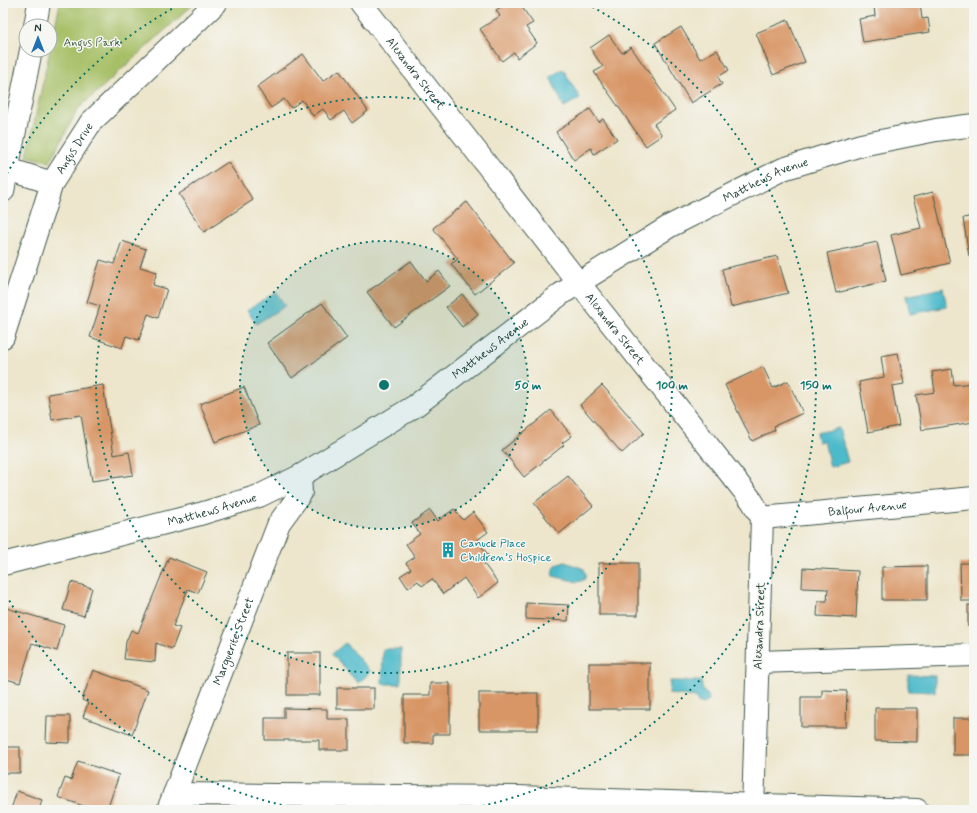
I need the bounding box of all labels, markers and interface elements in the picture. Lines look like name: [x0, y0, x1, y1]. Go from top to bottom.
north arrow: [18, 18, 58, 58]
text: N: [34, 22, 42, 36]
street label: Alexandra Street: [382, 34, 448, 113]
park label: Angus Park: [63, 35, 121, 52]
street label: Angus Drive: [53, 120, 98, 178]
street label: Matthews Avenue: [721, 155, 810, 207]
street label: Alexandra Street: [581, 290, 648, 369]
street label: Matthews Avenue: [449, 315, 532, 383]
centre of rings: [377, 378, 391, 392]
text: 50 m: [515, 378, 542, 394]
text: 100 m: [656, 378, 689, 394]
text: 150 m: [800, 378, 832, 394]
street label: Matthews Avenue: [166, 490, 259, 531]
street label: Balfour Avenue: [828, 497, 908, 521]
place label: Canuck Place Children’s Hospice: [460, 536, 552, 566]
building icon: Canuck Place Children’s Hospice: [439, 541, 457, 559]
street label: Alexandra Street: [750, 582, 770, 670]
street label: Marguerite Street: [210, 595, 259, 688]

